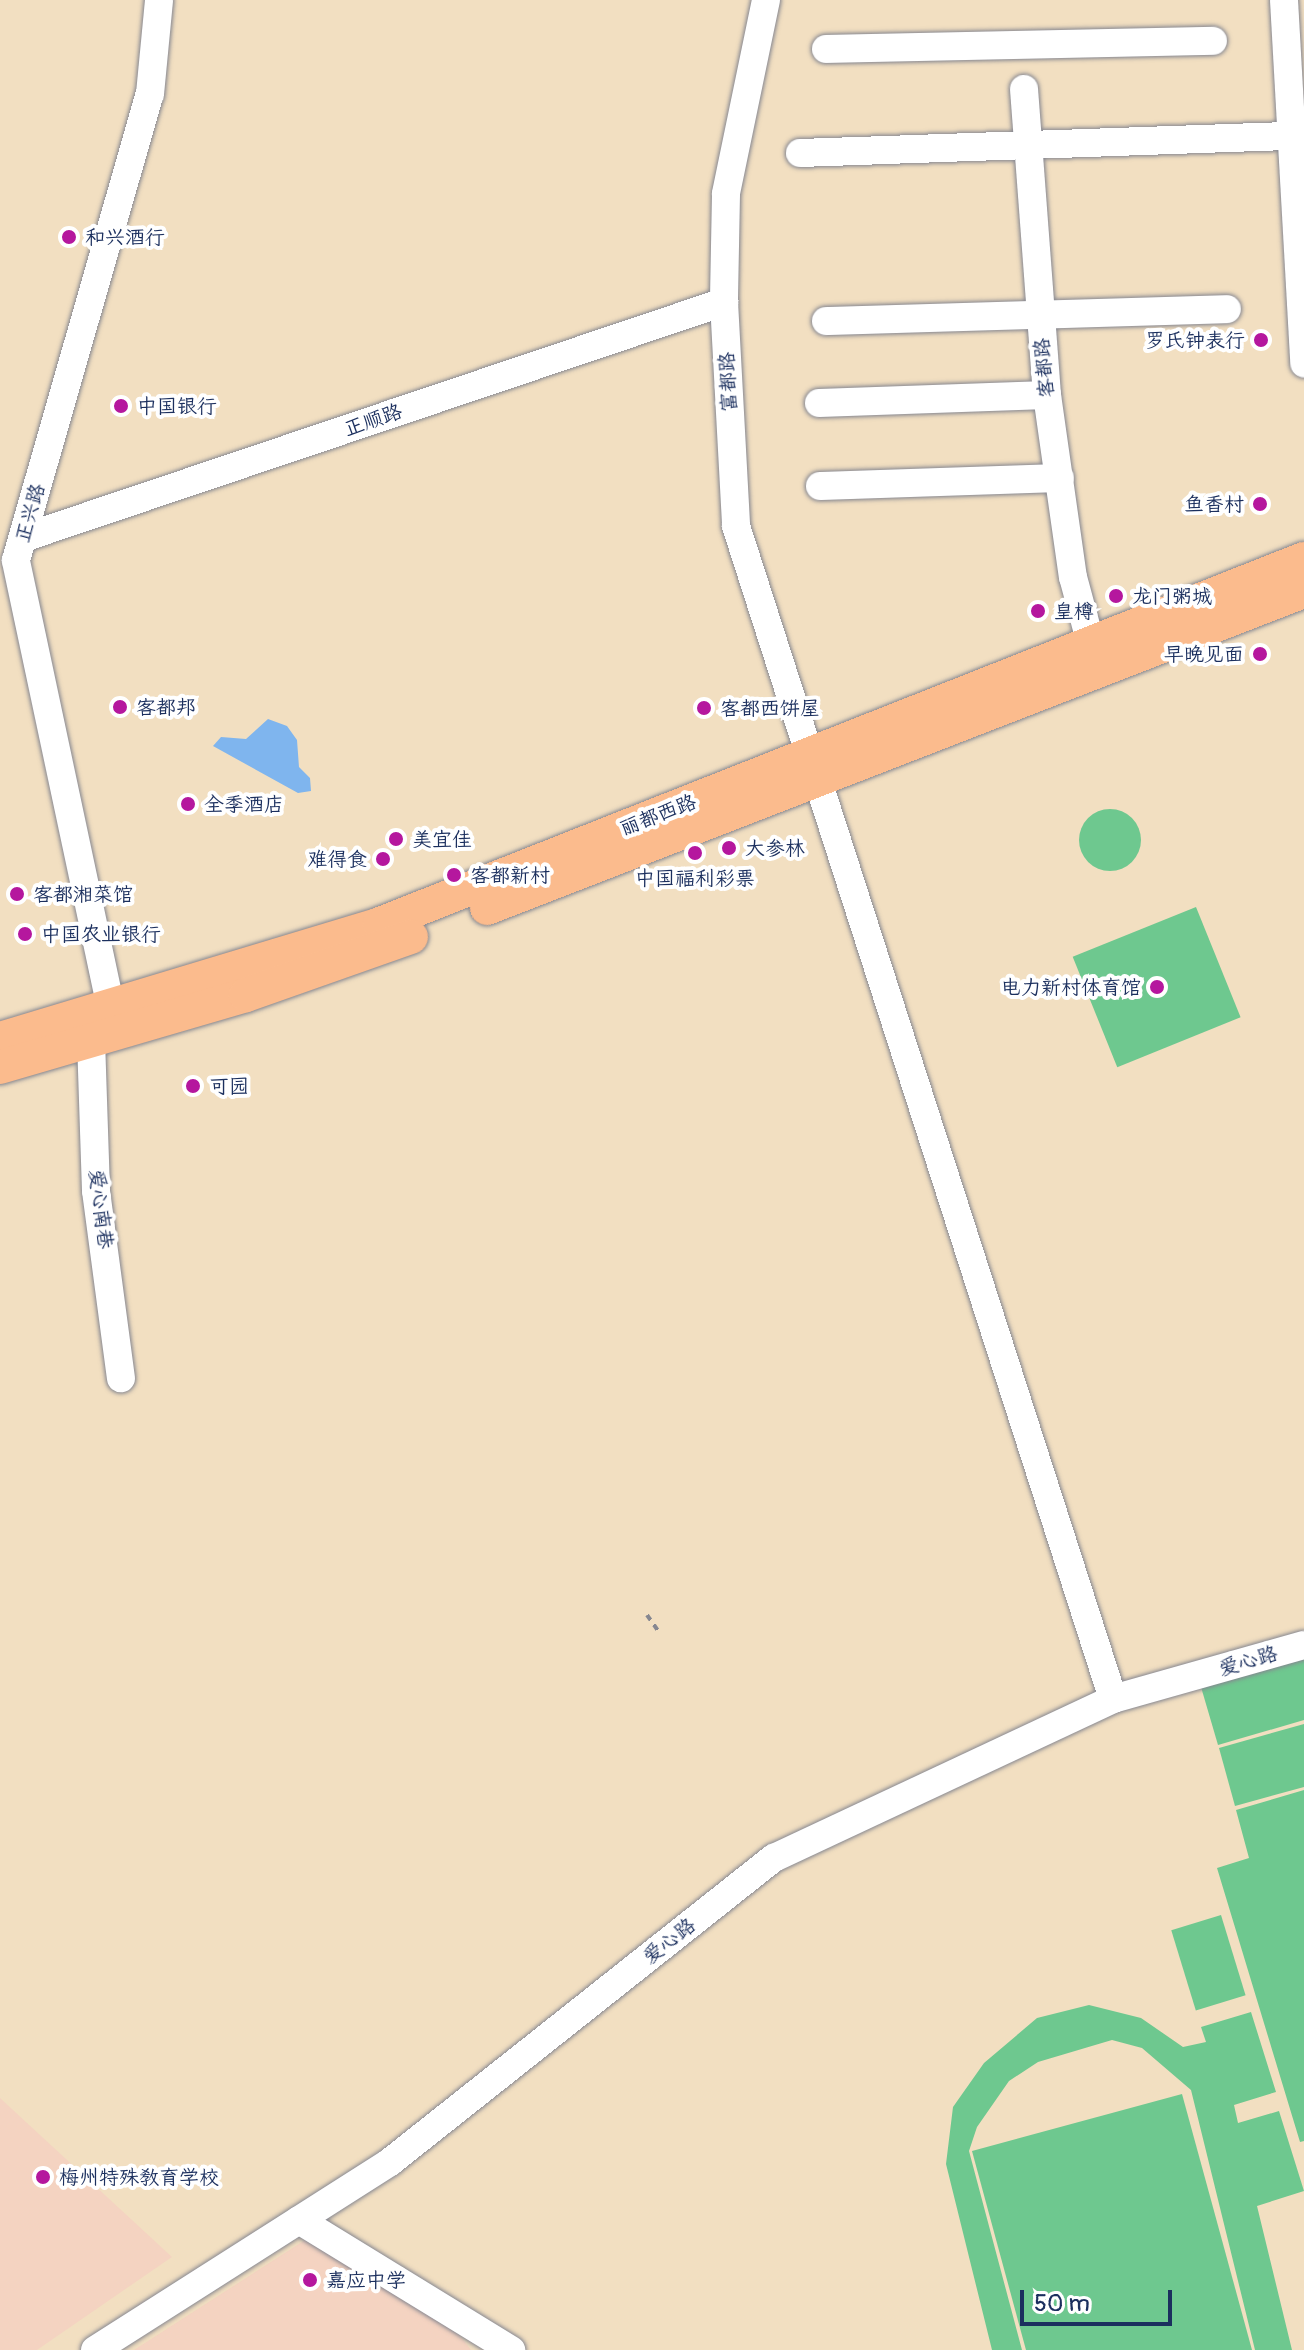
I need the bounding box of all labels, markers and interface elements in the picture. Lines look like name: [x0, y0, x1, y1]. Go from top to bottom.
place label: 和兴酒行: [85, 225, 165, 249]
marker: 和兴酒行: [60, 228, 78, 246]
place label: 罗氏钟表行: [1145, 328, 1245, 352]
marker: 罗氏钟表行: [1252, 331, 1270, 349]
street label: 客都路: [1029, 337, 1059, 399]
street label: 富都路: [714, 351, 742, 413]
place label: 中国银行: [137, 394, 217, 418]
marker: 中国银行: [112, 397, 130, 415]
street label: 正顺路: [341, 399, 405, 441]
street label: 正兴路: [10, 481, 50, 545]
place label: 鱼香村: [1184, 492, 1244, 516]
marker: 鱼香村: [1251, 495, 1269, 513]
place label: 龙门粥城: [1132, 584, 1212, 608]
marker: 龙门粥城: [1107, 587, 1125, 605]
place label: 皇樽: [1054, 599, 1094, 623]
marker: 皇樽: [1029, 602, 1047, 620]
place label: 早晚见面: [1164, 642, 1244, 666]
marker: 早晚见面: [1251, 645, 1269, 663]
place label: 客都邦: [136, 695, 196, 719]
place label: 客都西饼屋: [720, 696, 820, 720]
marker: 客都邦: [111, 698, 129, 716]
marker: 客都西饼屋: [695, 699, 713, 717]
street label: 丽都西路: [616, 789, 700, 841]
place label: 全季酒店: [204, 792, 284, 816]
marker: 全季酒店: [179, 795, 197, 813]
place label: 美宜佳: [412, 827, 472, 851]
marker: 美宜佳: [387, 830, 405, 848]
place label: 大参林: [745, 836, 805, 860]
marker: 大参林: [720, 839, 738, 857]
marker: 中国福利彩票: [686, 844, 704, 862]
place label: 难得食: [307, 847, 367, 871]
marker: 难得食: [374, 850, 392, 868]
place label: 客都新村: [470, 863, 550, 887]
marker: 客都新村: [445, 866, 463, 884]
place label: 中国福利彩票: [635, 866, 755, 890]
place label: 客都湘菜馆: [33, 882, 133, 906]
marker: 客都湘菜馆: [8, 885, 26, 903]
place label: 中国农业银行: [41, 922, 161, 946]
marker: 中国农业银行: [16, 925, 34, 943]
place label: 电力新村体育馆: [1001, 975, 1141, 999]
marker: 电力新村体育馆: [1148, 978, 1166, 996]
place label: 可园: [209, 1074, 249, 1098]
marker: 可园: [184, 1077, 202, 1095]
street label: 爱心南巷: [84, 1168, 118, 1250]
street label: 爱心路: [1216, 1641, 1280, 1681]
street label: 爱心路: [638, 1913, 700, 1969]
place label: 梅州特殊教育学校: [59, 2165, 219, 2189]
marker: 梅州特殊教育学校: [34, 2168, 52, 2186]
place label: 嘉应中学: [326, 2268, 406, 2292]
marker: 嘉应中学: [301, 2271, 319, 2289]
scale bar: [1024, 2274, 1176, 2324]
text: 50 m: [1034, 2289, 1090, 2318]

